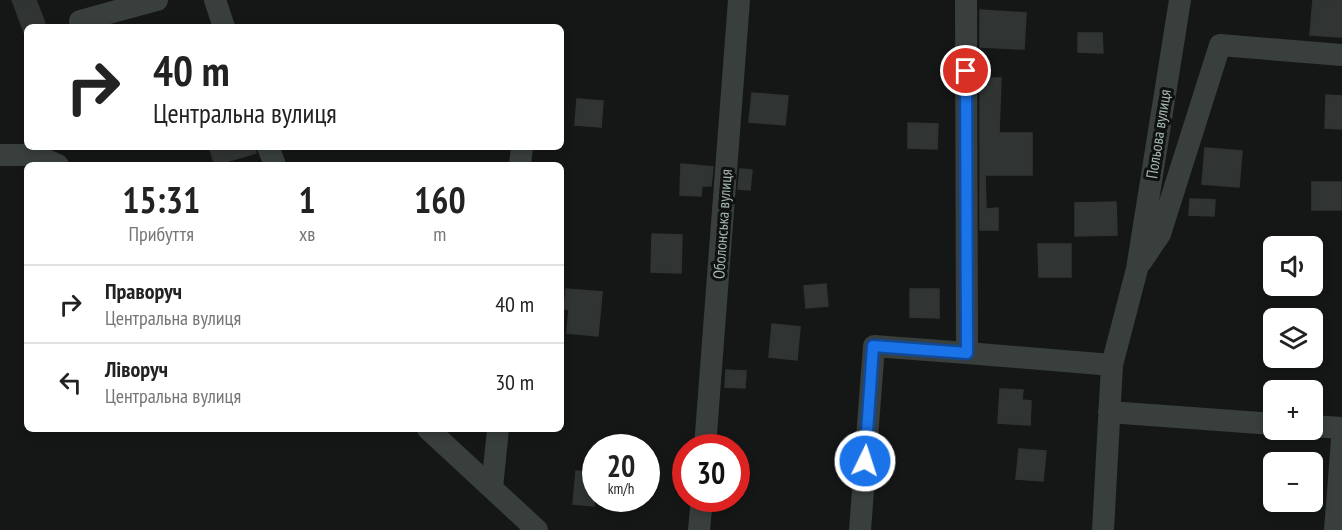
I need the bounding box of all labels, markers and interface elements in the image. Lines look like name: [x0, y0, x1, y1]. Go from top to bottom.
text: 40 m: [153, 43, 230, 98]
pin: [940, 45, 991, 96]
icon: right: [54, 48, 132, 126]
icon: arrive: [949, 54, 982, 87]
street label: Польова вулиця: [1141, 88, 1175, 180]
text: Центральна вулиця: [153, 96, 337, 130]
street label: Оболонська вулиця: [708, 169, 736, 279]
text: 15:31: [122, 176, 200, 223]
text: 1: [299, 176, 316, 223]
text: 160: [414, 176, 466, 223]
text: Прибуття: [129, 221, 194, 247]
text: хв: [299, 221, 315, 247]
text: m: [433, 221, 446, 247]
map controls: [1263, 236, 1323, 512]
button: sound: [1263, 236, 1323, 296]
text: Праворуч: [105, 277, 182, 305]
icon: right: [54, 288, 87, 321]
text: 40 m: [495, 290, 534, 318]
text: Центральна вулиця: [105, 305, 241, 331]
button: layers: [1263, 308, 1323, 368]
text: Ліворуч: [105, 355, 168, 383]
icon: left: [54, 366, 87, 399]
text: 30 m: [495, 368, 534, 396]
button: +: [1263, 380, 1323, 440]
text: Центральна вулиця: [105, 383, 241, 409]
position arrow: [833, 429, 897, 493]
speed limit sign: 30: [672, 434, 750, 512]
text: 20: [607, 446, 635, 485]
button: −: [1263, 452, 1323, 512]
text: km/h: [608, 479, 634, 498]

